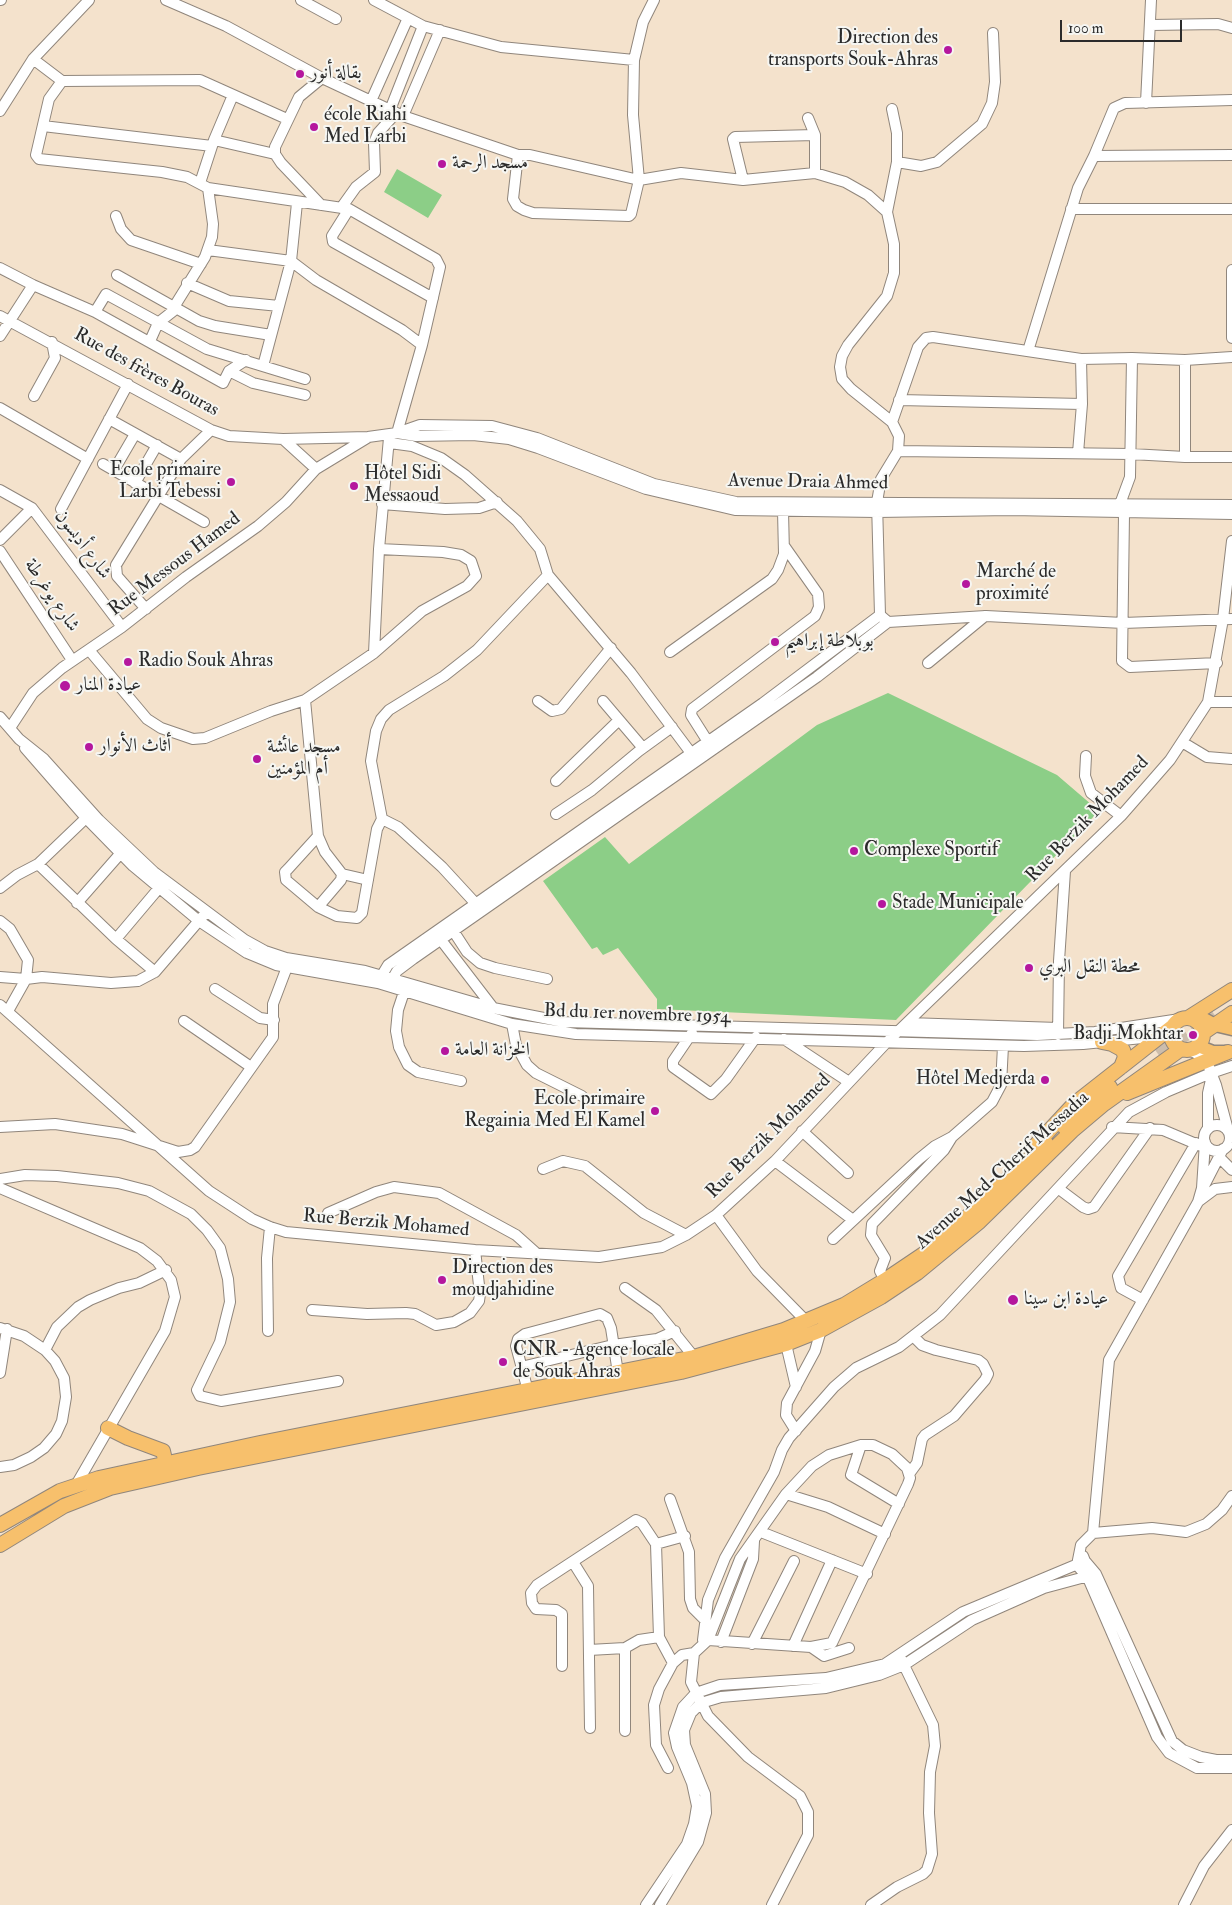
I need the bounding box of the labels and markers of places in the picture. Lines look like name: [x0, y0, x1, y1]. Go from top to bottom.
place label: Direction des transports Souk-Ahras: [768, 28, 938, 72]
marker: Direction des transports Souk-Ahras: [942, 44, 954, 56]
place label: بقالة أنور: [310, 63, 362, 85]
marker: بقالة أنور: [294, 68, 306, 80]
place label: école Riahi Med Larbi: [324, 105, 407, 149]
marker: école Riahi Med Larbi: [308, 121, 320, 133]
place label: مسجد الرحمة: [452, 153, 528, 175]
marker: مسجد الرحمة: [436, 158, 448, 170]
place label: Ecole primaire Larbi Tebessi: [110, 460, 221, 504]
place label: Hôtel Sidi Messaoud: [364, 464, 441, 508]
marker: Ecole primaire Larbi Tebessi: [225, 476, 237, 488]
marker: Hôtel Sidi Messaoud: [348, 480, 360, 492]
place label: Marché de proximité: [976, 562, 1056, 606]
marker: Marché de proximité: [960, 578, 972, 590]
place label: بوبلاطة إبراهيم: [785, 631, 874, 653]
marker: بوبلاطة إبراهيم: [769, 636, 781, 648]
place label: Radio Souk Ahras: [138, 651, 273, 673]
marker: Radio Souk Ahras: [122, 656, 134, 668]
place label: عيادة المنار: [76, 675, 141, 697]
marker: عيادة المنار: [58, 679, 72, 693]
place label: أثاث الأنوار: [99, 736, 171, 758]
place label: مسجد عائشة أم المؤمنين: [267, 737, 341, 781]
marker: أثاث الأنوار: [83, 741, 95, 753]
marker: مسجد عائشة أم المؤمنين: [251, 753, 263, 765]
place label: Complexe Sportif: [864, 840, 998, 862]
marker: Complexe Sportif: [848, 845, 860, 857]
place label: Stade Municipale: [892, 893, 1023, 915]
marker: Stade Municipale: [876, 898, 888, 910]
place label: محطة النقل البري: [1039, 957, 1140, 979]
marker: محطة النقل البري: [1023, 962, 1035, 974]
place label: Badji Mokhtar: [1073, 1024, 1183, 1046]
marker: Badji Mokhtar: [1187, 1029, 1199, 1041]
place label: الخزانة العامة: [455, 1040, 530, 1062]
marker: الخزانة العامة: [439, 1045, 451, 1057]
place label: Hôtel Medjerda: [916, 1069, 1035, 1091]
marker: Hôtel Medjerda: [1039, 1074, 1051, 1086]
place label: Ecole primaire Regainia Med El Kamel: [464, 1089, 645, 1133]
marker: Ecole primaire Regainia Med El Kamel: [649, 1105, 661, 1117]
place label: Direction des moudjahidine: [452, 1258, 554, 1302]
marker: Direction des moudjahidine: [436, 1274, 448, 1286]
place label: عيادة ابن سينا: [1024, 1289, 1108, 1311]
marker: عيادة ابن سينا: [1006, 1293, 1020, 1307]
place label: CNR - Agence locale de Souk Ahras: [513, 1340, 674, 1384]
marker: CNR - Agence locale de Souk Ahras: [497, 1356, 509, 1368]

